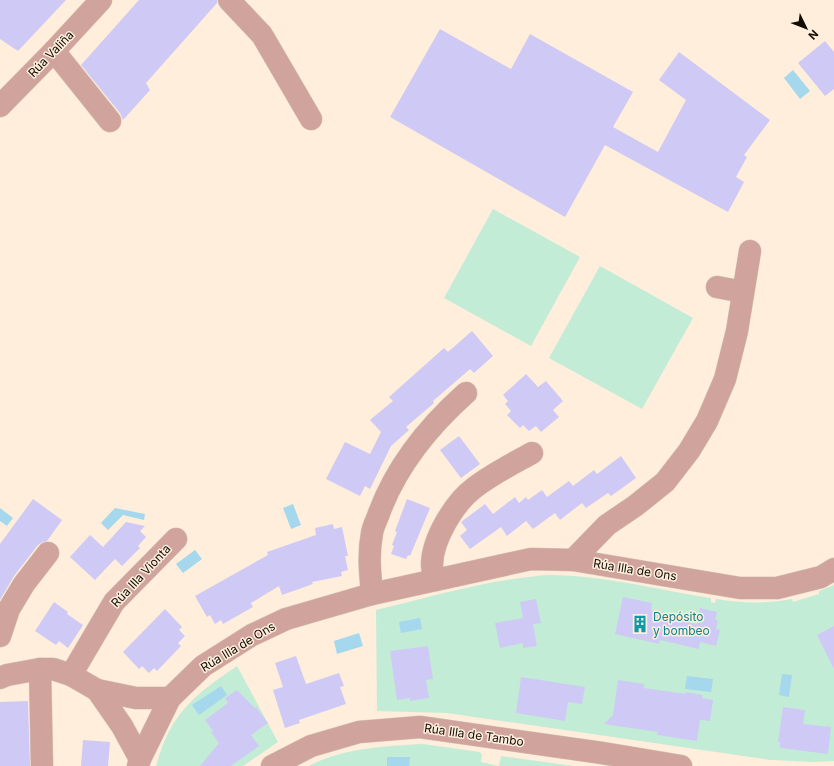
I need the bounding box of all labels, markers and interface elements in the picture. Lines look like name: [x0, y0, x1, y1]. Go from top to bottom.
north arrow: [786, 8, 826, 48]
street label: Rúa Valiña: [25, 27, 77, 80]
text: N: [805, 27, 821, 43]
street label: Rúa Illa Vionta: [108, 541, 173, 610]
street label: Rúa Illa de Ons: [592, 555, 678, 584]
place label: Depósito y bombeo: [653, 609, 710, 638]
building icon: Depósito y bombeo: [630, 614, 650, 634]
street label: Rúa Illa de Ons: [198, 618, 278, 675]
street label: Rúa Illa de Tambo: [423, 720, 525, 749]

